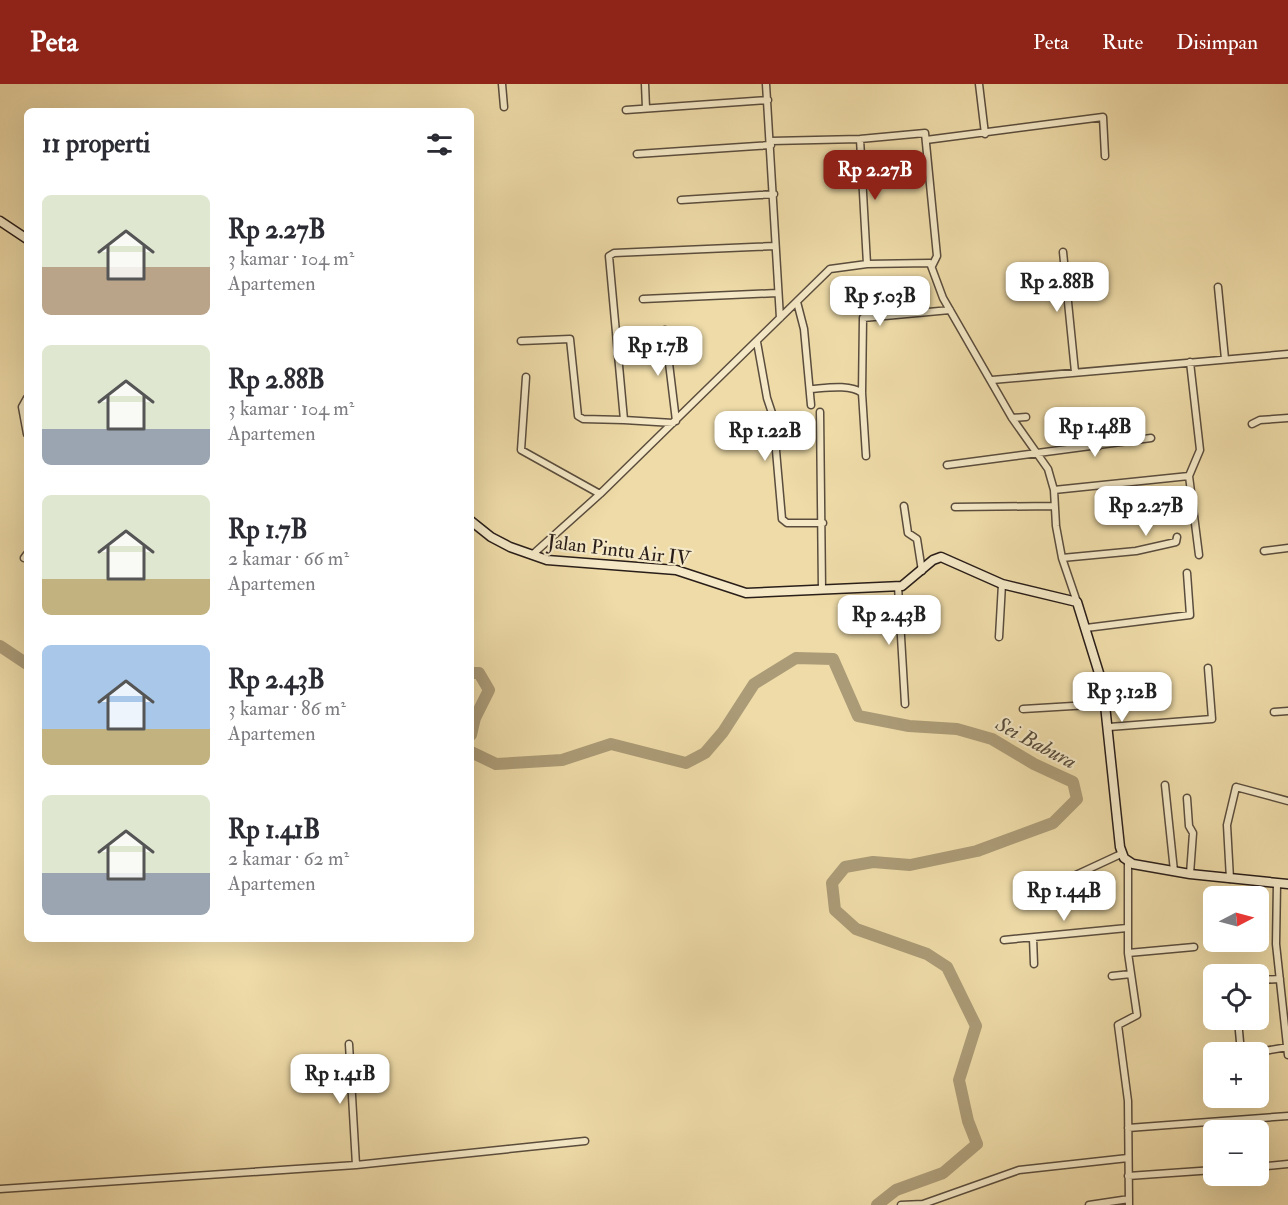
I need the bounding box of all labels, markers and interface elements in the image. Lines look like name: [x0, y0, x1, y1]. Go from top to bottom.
text: Peta: [30, 25, 78, 60]
text: Peta: [1033, 29, 1069, 56]
text: Rute: [1102, 29, 1143, 56]
text: Disimpan: [1176, 29, 1258, 56]
text: 11 properti: [42, 128, 150, 160]
icon: filters: [423, 128, 456, 161]
pin: Rp 2.27B: [813, 150, 937, 201]
text: Rp 2.27B: [837, 157, 913, 182]
text: Rp 2.27B: [228, 214, 326, 246]
icon: home: [90, 219, 162, 291]
text: 3 kamar · 104 m²: [228, 246, 354, 271]
pin: Rp 2.88B: [995, 262, 1119, 313]
text: Rp 2.88B: [1020, 269, 1094, 294]
text: Apartemen: [228, 271, 315, 296]
pin: Rp 5.03B: [818, 276, 942, 327]
text: Rp 5.03B: [844, 283, 916, 308]
pin: Rp 1.7B: [603, 326, 713, 377]
text: Rp 1.7B: [627, 333, 689, 358]
text: Rp 2.88B: [228, 364, 325, 396]
icon: home: [90, 369, 162, 441]
text: 3 kamar · 104 m²: [228, 396, 354, 421]
pin: Rp 1.48B: [1033, 407, 1157, 458]
pin: Rp 1.22B: [703, 411, 827, 462]
text: Rp 1.48B: [1058, 414, 1132, 439]
text: Rp 1.22B: [728, 418, 802, 443]
text: Apartemen: [228, 421, 315, 446]
pin: Rp 2.27B: [1084, 486, 1208, 537]
text: Rp 2.27B: [1108, 493, 1184, 518]
text: Rp 1.7B: [228, 514, 308, 546]
icon: home: [90, 519, 162, 591]
street label: Jalan Pintu Air IV: [545, 529, 693, 571]
text: 2 kamar · 66 m²: [228, 546, 349, 571]
text: Apartemen: [228, 571, 315, 596]
pin: Rp 2.43B: [827, 595, 951, 646]
text: Rp 2.43B: [852, 602, 926, 627]
text: Rp 2.43B: [228, 664, 325, 696]
icon: home: [90, 669, 162, 741]
pin: Rp 3.12B: [1060, 672, 1184, 723]
text: Rp 3.12B: [1087, 679, 1157, 704]
text: 3 kamar · 86 m²: [228, 696, 346, 721]
water label: Sei Babura: [990, 710, 1081, 776]
text: Apartemen: [228, 721, 315, 746]
text: Rp 1.41B: [228, 814, 320, 846]
icon: home: [90, 819, 162, 891]
text: 2 kamar · 62 m²: [228, 846, 349, 871]
text: Apartemen: [228, 871, 315, 896]
pin: Rp 1.44B: [1002, 871, 1126, 922]
text: Rp 1.44B: [1027, 878, 1101, 903]
north arrow: [1203, 886, 1269, 952]
map controls: [1203, 886, 1269, 1186]
button: locate: [1203, 964, 1269, 1030]
button: +: [1203, 1042, 1269, 1108]
pin: Rp 1.41B: [278, 1054, 402, 1105]
text: Rp 1.41B: [305, 1061, 375, 1086]
button: −: [1203, 1120, 1269, 1186]

